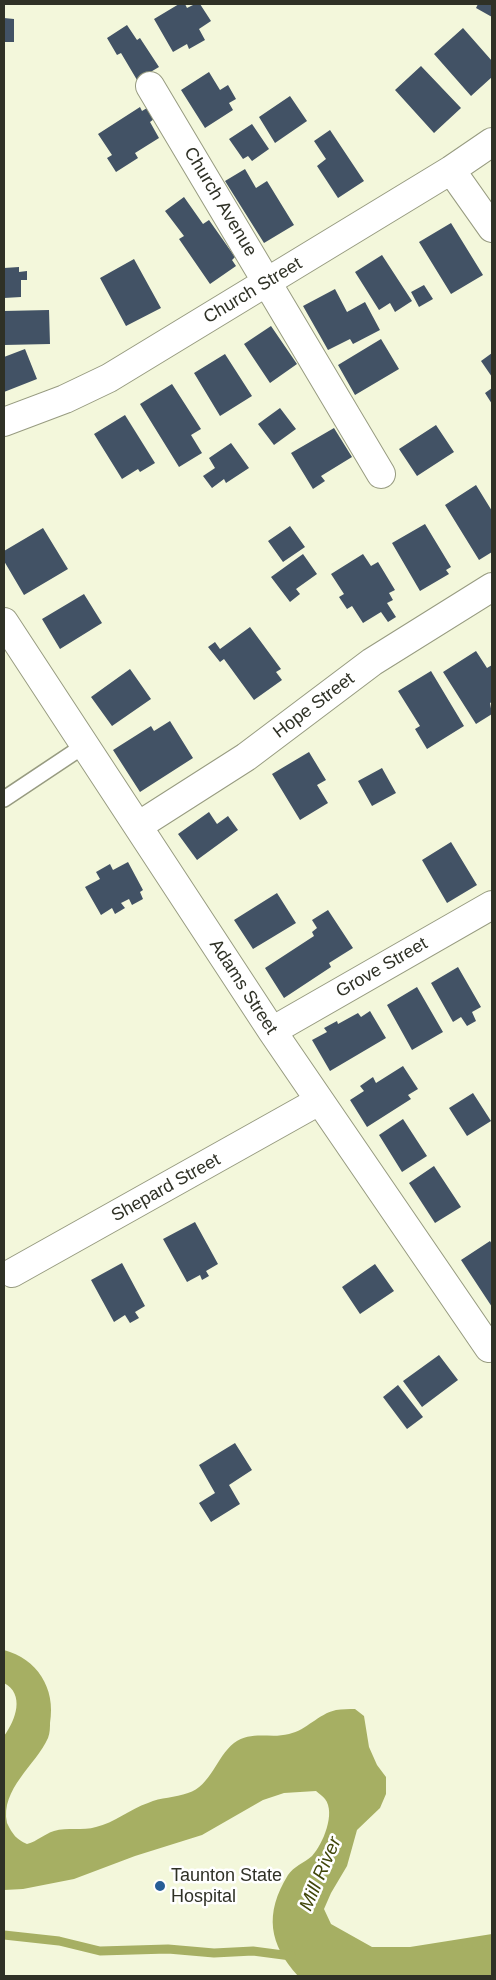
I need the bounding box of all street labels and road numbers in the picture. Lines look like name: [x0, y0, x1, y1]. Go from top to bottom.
street label: Church Avenue: [179, 143, 261, 261]
street label: Church Street: [200, 253, 306, 329]
street label: Hope Street: [269, 668, 359, 744]
street label: Grove Street: [332, 933, 432, 1003]
street label: Adams Street: [204, 935, 282, 1039]
street label: Shepard Street: [108, 1149, 224, 1227]

